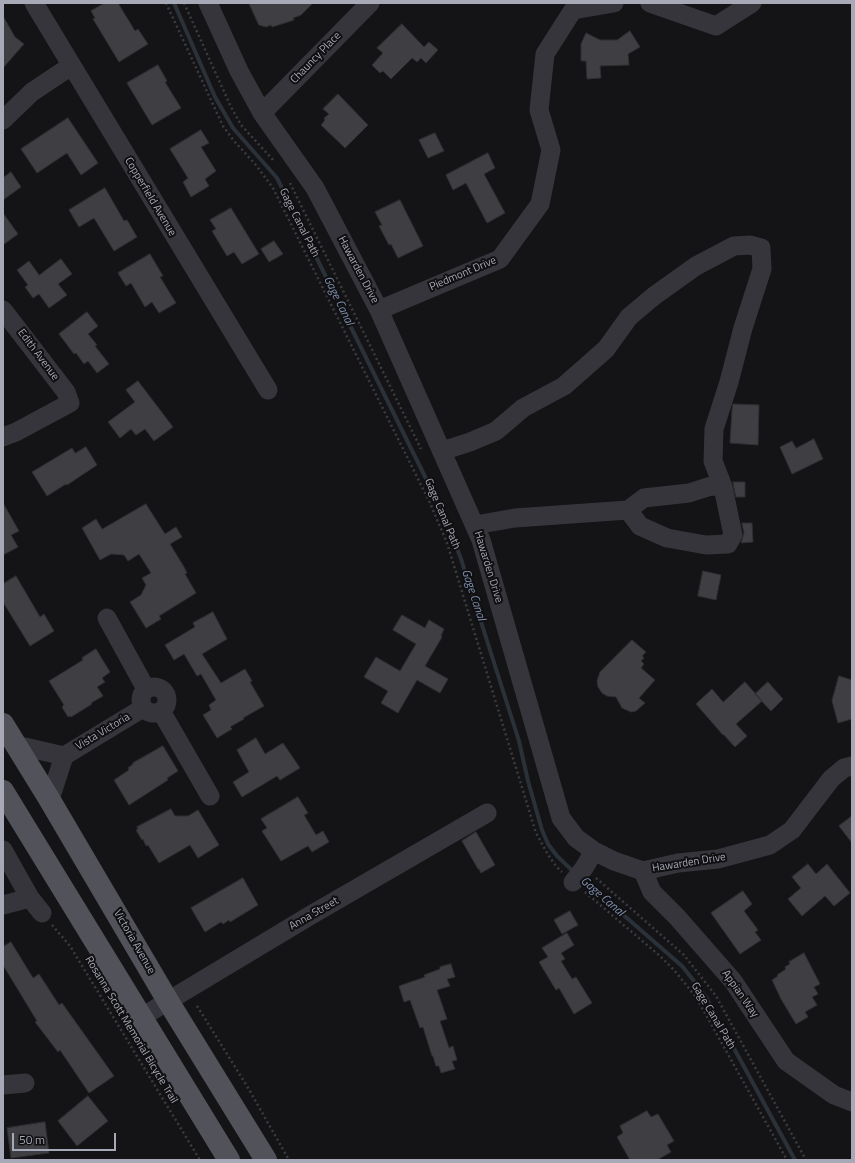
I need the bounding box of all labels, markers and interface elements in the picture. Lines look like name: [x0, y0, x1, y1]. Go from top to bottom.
street label: Chauncy Place: [288, 29, 344, 87]
street label: Copperfield Avenue: [121, 155, 179, 239]
street label: Gage Canal Path: [276, 186, 322, 260]
street label: Hawarden Drive: [335, 234, 381, 306]
street label: Piedmont Drive: [428, 254, 498, 294]
water label: Gage Canal: [320, 274, 356, 328]
street label: Edith Avenue: [14, 327, 62, 383]
street label: Gage Canal Path: [421, 477, 463, 551]
street label: Hawarden Drive: [471, 530, 505, 604]
water label: Gage Canal: [458, 568, 488, 622]
street label: Vista Victoria: [74, 711, 132, 753]
street label: Hawarden Drive: [651, 851, 727, 875]
water label: Gage Canal: [577, 874, 627, 920]
street label: Anna Street: [287, 895, 341, 933]
street label: Victoria Avenue: [110, 908, 158, 976]
street label: Rosanna Scott Memorial Bicycle Trail: [82, 954, 180, 1106]
street label: Appian Way: [719, 968, 761, 1020]
street label: Gage Canal Path: [688, 980, 738, 1052]
scale bar: [14, 1125, 118, 1151]
text: 50 m: [19, 1130, 45, 1149]

